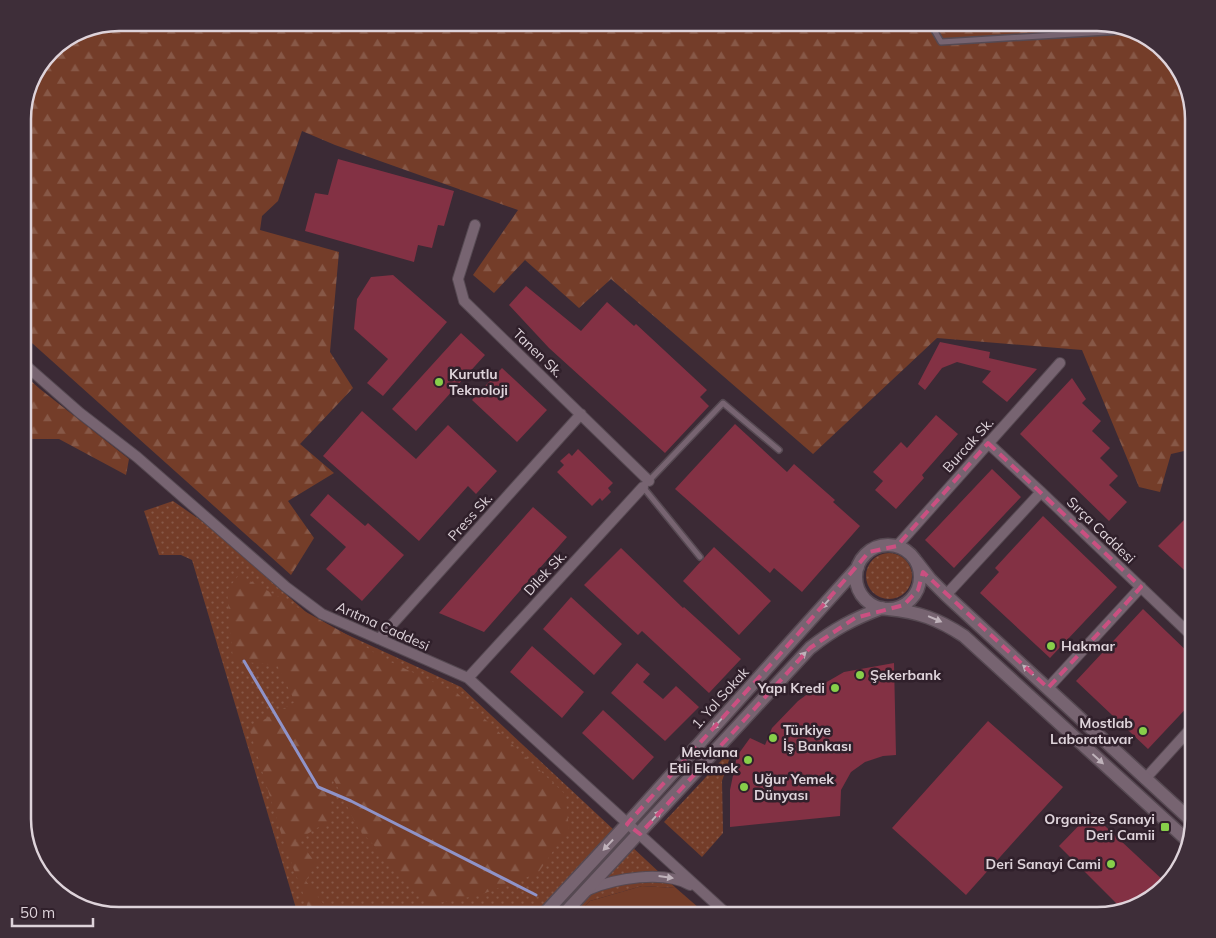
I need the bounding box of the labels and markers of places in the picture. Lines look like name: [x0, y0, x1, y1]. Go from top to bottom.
place label: Kurutlu Teknoloji: [449, 365, 508, 399]
marker: Kurutlu Teknoloji: [433, 376, 445, 388]
place label: Hakmar: [1061, 637, 1116, 655]
marker: Hakmar: [1045, 640, 1057, 652]
place label: Şekerbank: [870, 666, 941, 684]
marker: Şekerbank: [854, 669, 866, 681]
place label: Yapı Kredi: [757, 679, 825, 697]
marker: Yapı Kredi: [829, 682, 841, 694]
place label: Mostlab Laboratuvar: [1050, 714, 1133, 748]
place label: Türkiye İş Bankası: [783, 721, 852, 755]
marker: Mostlab Laboratuvar: [1137, 725, 1149, 737]
marker: Türkiye İş Bankası: [767, 732, 779, 744]
place label: Mevlana Etli Ekmek: [669, 743, 738, 777]
marker: Mevlana Etli Ekmek: [742, 754, 754, 766]
place label: Uğur Yemek Dünyası: [754, 770, 834, 804]
marker: Uğur Yemek Dünyası: [738, 781, 750, 793]
place label: Organize Sanayi Deri Camii: [1044, 810, 1155, 844]
marker: Organize Sanayi Deri Camii: [1159, 821, 1171, 833]
place label: Deri Sanayi Cami: [986, 855, 1101, 873]
marker: Deri Sanayi Cami: [1105, 858, 1117, 870]

